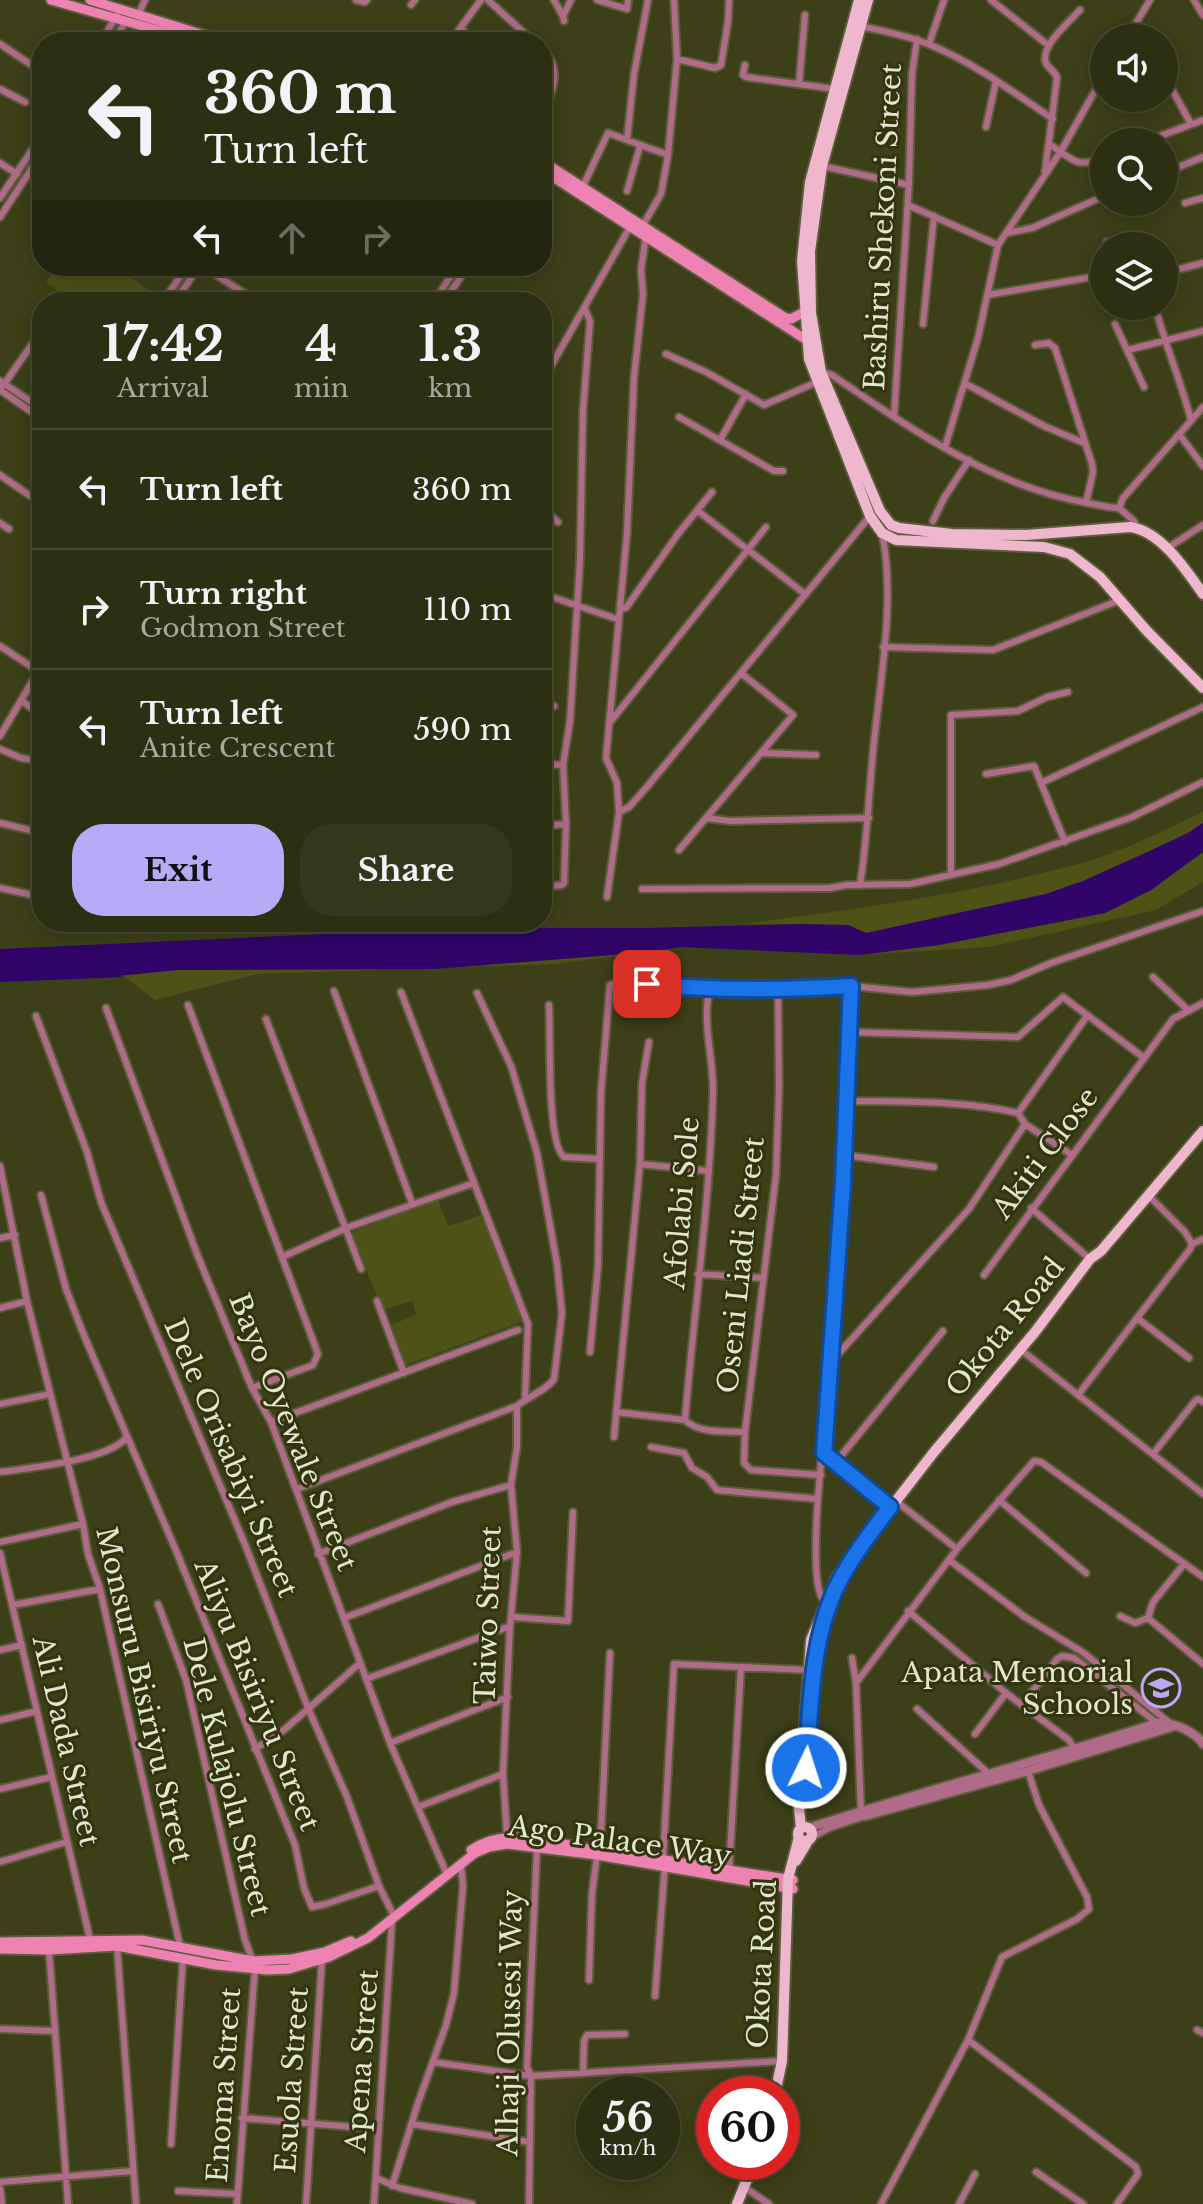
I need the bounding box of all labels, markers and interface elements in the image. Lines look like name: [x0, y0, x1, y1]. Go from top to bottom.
map controls: [1090, 24, 1178, 320]
button: sound: [1090, 24, 1178, 112]
text: 360 m: [204, 59, 397, 128]
street label: Bashiru Shekoni Street: [857, 62, 909, 392]
icon: left: [72, 64, 176, 168]
text: Turn left: [204, 128, 368, 173]
button: search: [1090, 128, 1178, 216]
icon: left: [186, 216, 230, 260]
icon: ahead: [270, 216, 314, 260]
icon: right: [354, 216, 398, 260]
button: layers: [1090, 232, 1178, 320]
text: 17:42: [102, 314, 224, 374]
text: 4: [305, 314, 337, 374]
text: 1.3: [418, 314, 482, 374]
text: Arrival: [117, 372, 209, 404]
text: min: [294, 372, 349, 404]
text: km: [428, 372, 472, 404]
icon: left: [72, 467, 116, 511]
text: Turn left: [140, 471, 283, 508]
text: 360 m: [412, 471, 512, 508]
text: Turn right: [140, 575, 307, 612]
icon: right: [72, 587, 116, 631]
text: 110 m: [423, 591, 512, 628]
text: Godmon Street: [140, 612, 346, 644]
text: Turn left: [140, 695, 283, 732]
icon: left: [72, 707, 116, 751]
text: 590 m: [413, 711, 512, 748]
text: Anite Crescent: [140, 732, 335, 764]
button: Exit: [72, 824, 284, 916]
button: Share: [300, 824, 512, 916]
pin: [613, 950, 681, 1018]
icon: arrive: [625, 962, 669, 1006]
street label: Akiti Close: [984, 1080, 1106, 1226]
street label: Afolabi Sole: [657, 1115, 707, 1292]
street label: Oseni Liadi Street: [710, 1134, 772, 1395]
street label: Okota Road: [938, 1250, 1072, 1404]
street label: Bayo Oyewale Street: [221, 1288, 365, 1576]
street label: Dele Orisabiyi Street: [156, 1314, 306, 1603]
street label: Monsuru Bisiriyu Street: [88, 1523, 200, 1867]
street label: Taiwo Street: [467, 1525, 509, 1705]
street label: Aliyu Bisiriyu Street: [186, 1553, 328, 1836]
street label: Ali Dada Street: [25, 1631, 107, 1850]
street label: Dele Kulajolu Street: [175, 1634, 279, 1920]
place label: Apata Memorial Schools: [900, 1655, 1133, 1722]
school or university icon: Apata Memorial Schools: [1140, 1667, 1182, 1709]
position arrow: [764, 1726, 848, 1810]
street label: Ago Palace Way: [505, 1808, 734, 1874]
street label: Okota Road: [740, 1879, 784, 2049]
street label: Alhaji Olusesi Way: [490, 1889, 530, 2158]
street label: Apena Street: [338, 1968, 386, 2155]
street label: Esuola Street: [268, 1985, 316, 2174]
street label: Enoma Street: [200, 1986, 248, 2184]
speed limit sign: 60: [696, 2076, 800, 2180]
text: 56: [603, 2093, 653, 2143]
text: km/h: [600, 2136, 656, 2160]

